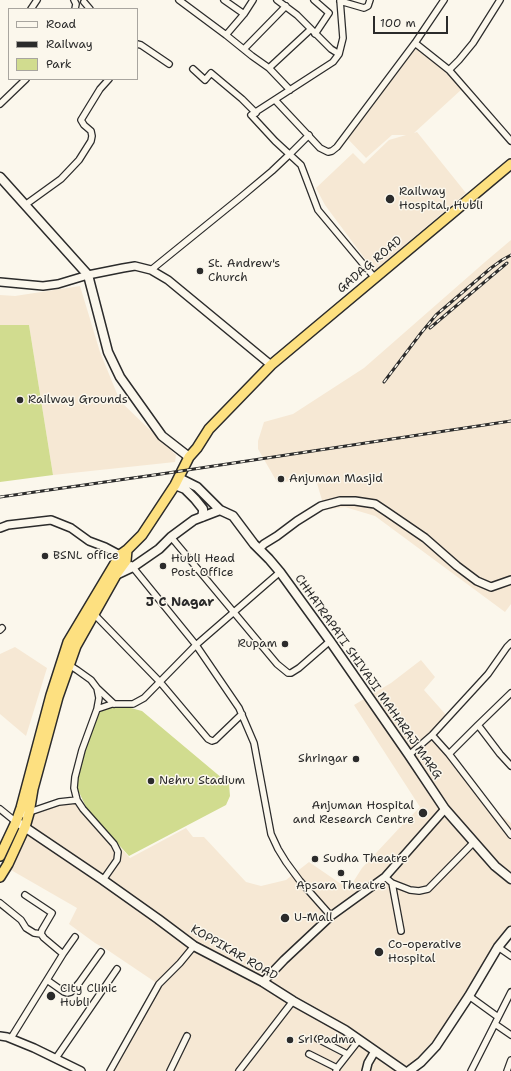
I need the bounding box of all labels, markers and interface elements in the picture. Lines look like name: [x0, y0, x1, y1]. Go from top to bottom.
legend: [8, 8, 138, 80]
scale bar: [375, 8, 450, 34]
text: 100 m: [380, 15, 416, 31]
text: Road: [46, 16, 76, 32]
text: Railway: [46, 36, 93, 52]
text: Park: [46, 56, 72, 72]
place label: Railway Hospital, Hubli: [399, 185, 483, 213]
marker: Railway Hospital, Hubli: [384, 193, 396, 205]
street label: GADAG ROAD: [334, 234, 406, 296]
place label: St. Andrew's Church: [208, 257, 280, 285]
marker: St. Andrew's Church: [195, 266, 205, 276]
place label: Railway Grounds: [28, 393, 128, 407]
marker: Railway Grounds: [15, 395, 25, 405]
place label: Anjuman Masjid: [289, 472, 383, 486]
marker: Anjuman Masjid: [276, 474, 286, 484]
place label: BSNL office: [53, 549, 119, 563]
marker: BSNL office: [40, 551, 50, 561]
place label: Hubli Head Post Office: [171, 552, 235, 580]
marker: Hubli Head Post Office: [158, 561, 168, 571]
street label: CHHATRAPATI SHIVAJI MAHARAJ MARG: [291, 572, 445, 782]
district label: J C Nagar: [146, 595, 214, 611]
place label: Rupam: [238, 637, 277, 651]
marker: Rupam: [280, 639, 290, 649]
place label: Shringar: [298, 752, 348, 766]
marker: Shringar: [351, 754, 361, 764]
place label: Nehru Stadium: [159, 774, 245, 788]
marker: Nehru Stadium: [146, 776, 156, 786]
place label: Anjuman Hospital and Research Centre: [293, 799, 414, 827]
marker: Anjuman Hospital and Research Centre: [417, 807, 429, 819]
place label: Sudha Theatre: [323, 852, 408, 866]
marker: Sudha Theatre: [310, 854, 320, 864]
marker: Apsara Theatre: [336, 868, 346, 878]
place label: Apsara Theatre: [296, 879, 386, 893]
place label: U-Mall: [294, 911, 333, 925]
marker: U-Mall: [279, 912, 291, 924]
street label: KOPPIKAR ROAD: [188, 922, 280, 984]
place label: Co-operative Hospital: [388, 938, 461, 966]
marker: Co-operative Hospital: [373, 946, 385, 958]
place label: City Clinic Hubli: [60, 982, 117, 1010]
marker: City Clinic Hubli: [45, 990, 57, 1002]
place label: Sri Padma: [298, 1033, 356, 1047]
marker: Sri Padma: [285, 1035, 295, 1045]

